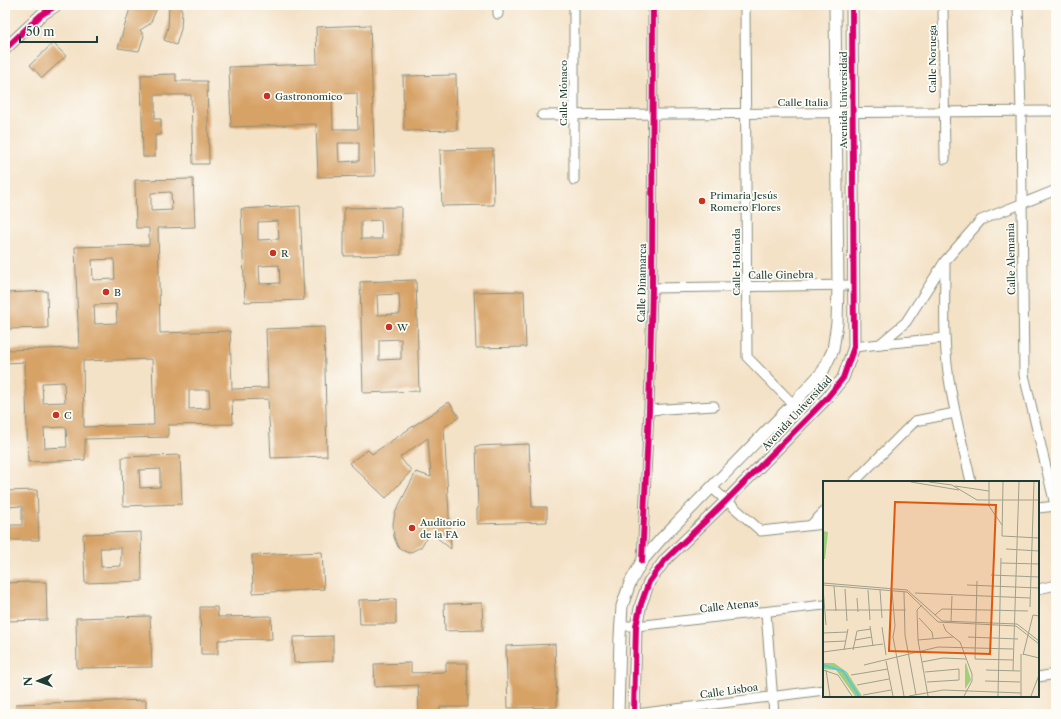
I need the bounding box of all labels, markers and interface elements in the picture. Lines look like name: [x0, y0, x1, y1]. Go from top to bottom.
scale bar: [20, 18, 97, 44]
text: 50 m: [26, 24, 55, 39]
street label: Calle Noruega: [926, 24, 939, 93]
street label: Avenida Universidad: [837, 51, 850, 150]
street label: Calle Mónaco: [557, 60, 570, 126]
place label: Gastronomico: [275, 90, 343, 103]
marker: Gastronomico: [262, 91, 272, 101]
street label: Calle Italia: [778, 96, 829, 109]
place label: Primaria Jesús Romero Flores: [710, 189, 781, 214]
marker: Primaria Jesús Romero Flores: [697, 196, 707, 206]
street label: Calle Alemania: [1004, 222, 1018, 295]
street label: Calle Holanda: [730, 228, 743, 296]
street label: Calle Dinamarca: [635, 243, 649, 323]
place label: R: [281, 247, 289, 260]
marker: R: [268, 248, 278, 258]
street label: Calle Ginebra: [748, 268, 815, 282]
place label: B: [114, 286, 121, 299]
marker: B: [101, 287, 111, 297]
place label: W: [396, 321, 409, 334]
marker: W: [384, 322, 394, 332]
street label: Avenida Universidad: [758, 373, 835, 454]
place label: C: [64, 409, 72, 422]
marker: C: [51, 410, 61, 420]
inset map: [823, 481, 1039, 697]
place label: Auditorio de la FA: [419, 516, 466, 541]
marker: Auditorio de la FA: [407, 523, 417, 533]
street label: Calle Atenas: [699, 596, 759, 616]
north arrow: [18, 661, 58, 701]
text: N: [21, 676, 35, 686]
street label: Calle Lisboa: [699, 680, 760, 702]

